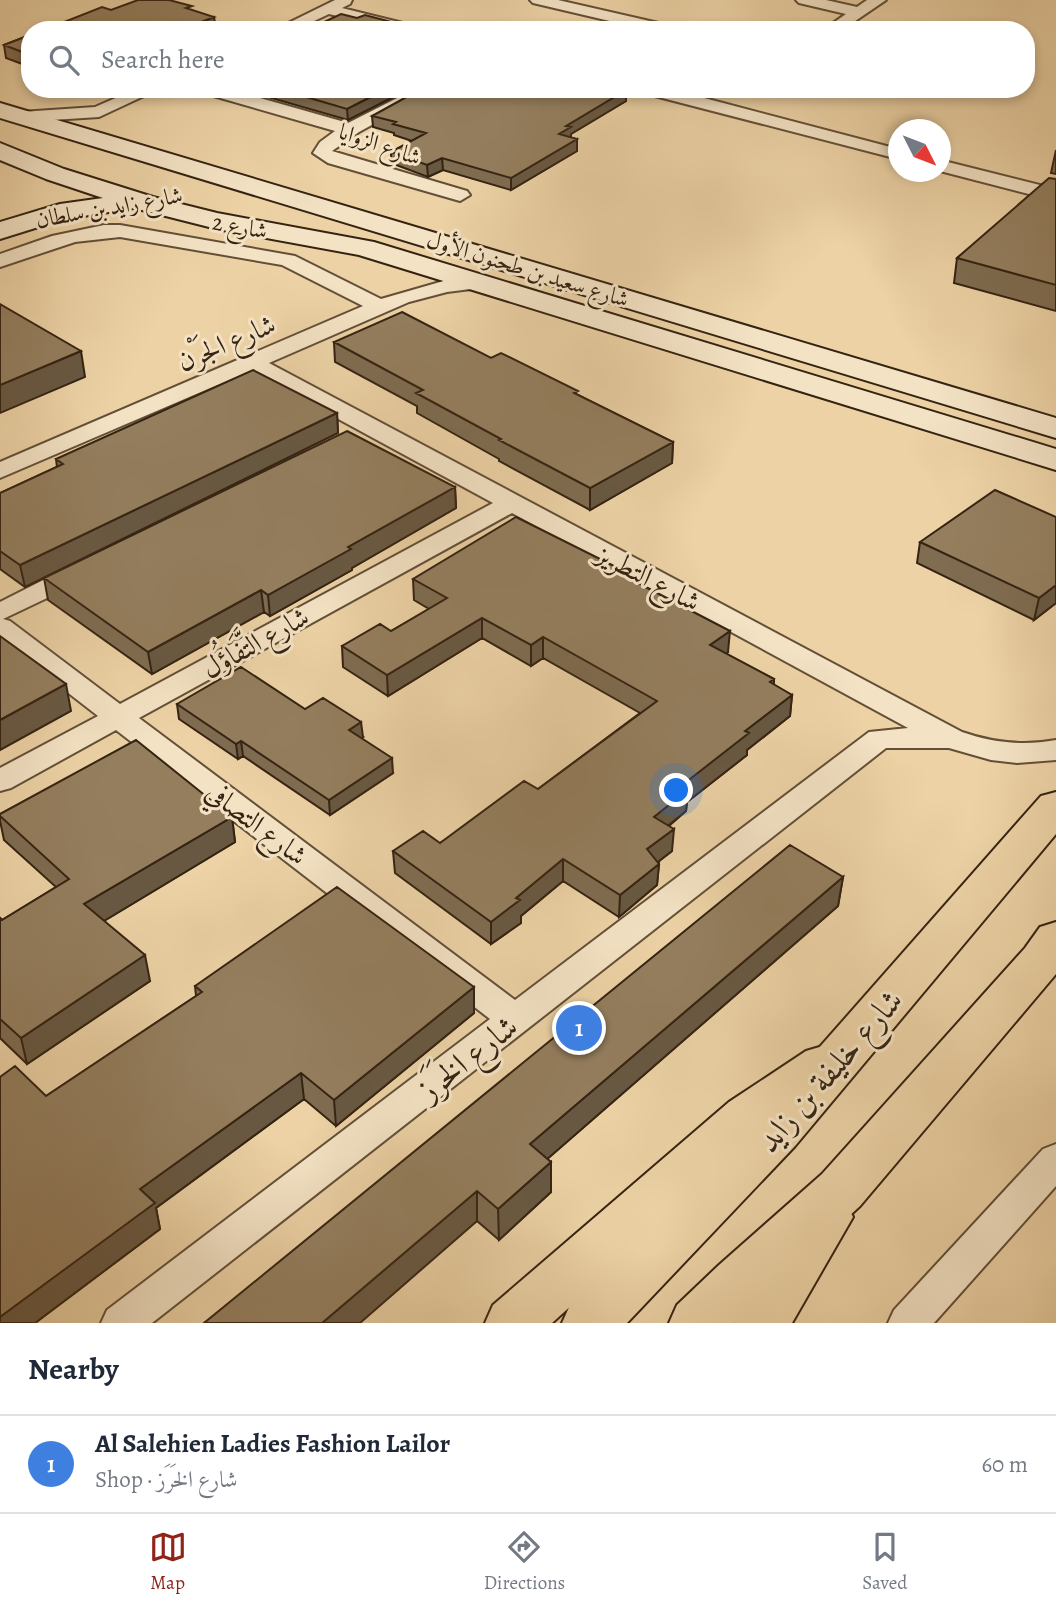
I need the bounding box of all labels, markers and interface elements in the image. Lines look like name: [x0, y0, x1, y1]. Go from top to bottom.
search box: [21, 21, 1035, 98]
icon: search: [45, 41, 83, 79]
text: Search here: [101, 42, 225, 77]
street label: شارع الزوايا: [333, 116, 425, 177]
north arrow: [888, 119, 951, 182]
street label: شارع زايد بن سلطان: [33, 179, 186, 240]
street label: شارع 2: [209, 206, 270, 251]
street label: شارع سعيد بن طحنون الأول: [422, 223, 633, 319]
street label: شارع الجَرْن: [171, 303, 283, 384]
street label: شارع التطريز: [585, 533, 707, 625]
street label: شارع التَّفَاؤُل: [192, 593, 318, 691]
street label: شارع التصافي: [195, 773, 315, 878]
your location: [659, 773, 693, 807]
street label: شارع خليفة بن زايد: [746, 979, 917, 1166]
pin: 1: [556, 1002, 602, 1054]
street label: شارع الخَرَز: [405, 1003, 531, 1117]
text: Nearby: [28, 1349, 119, 1389]
text: Al Salehien Ladies Fashion Lailor: [95, 1426, 450, 1461]
text: 1: [47, 1449, 55, 1480]
text: 60 m: [981, 1449, 1028, 1480]
text: Shop · شارع الخَرَز: [95, 1464, 238, 1495]
tab: Map: [149, 1528, 187, 1596]
tab: Directions: [484, 1528, 565, 1596]
tab: Saved: [862, 1528, 907, 1596]

